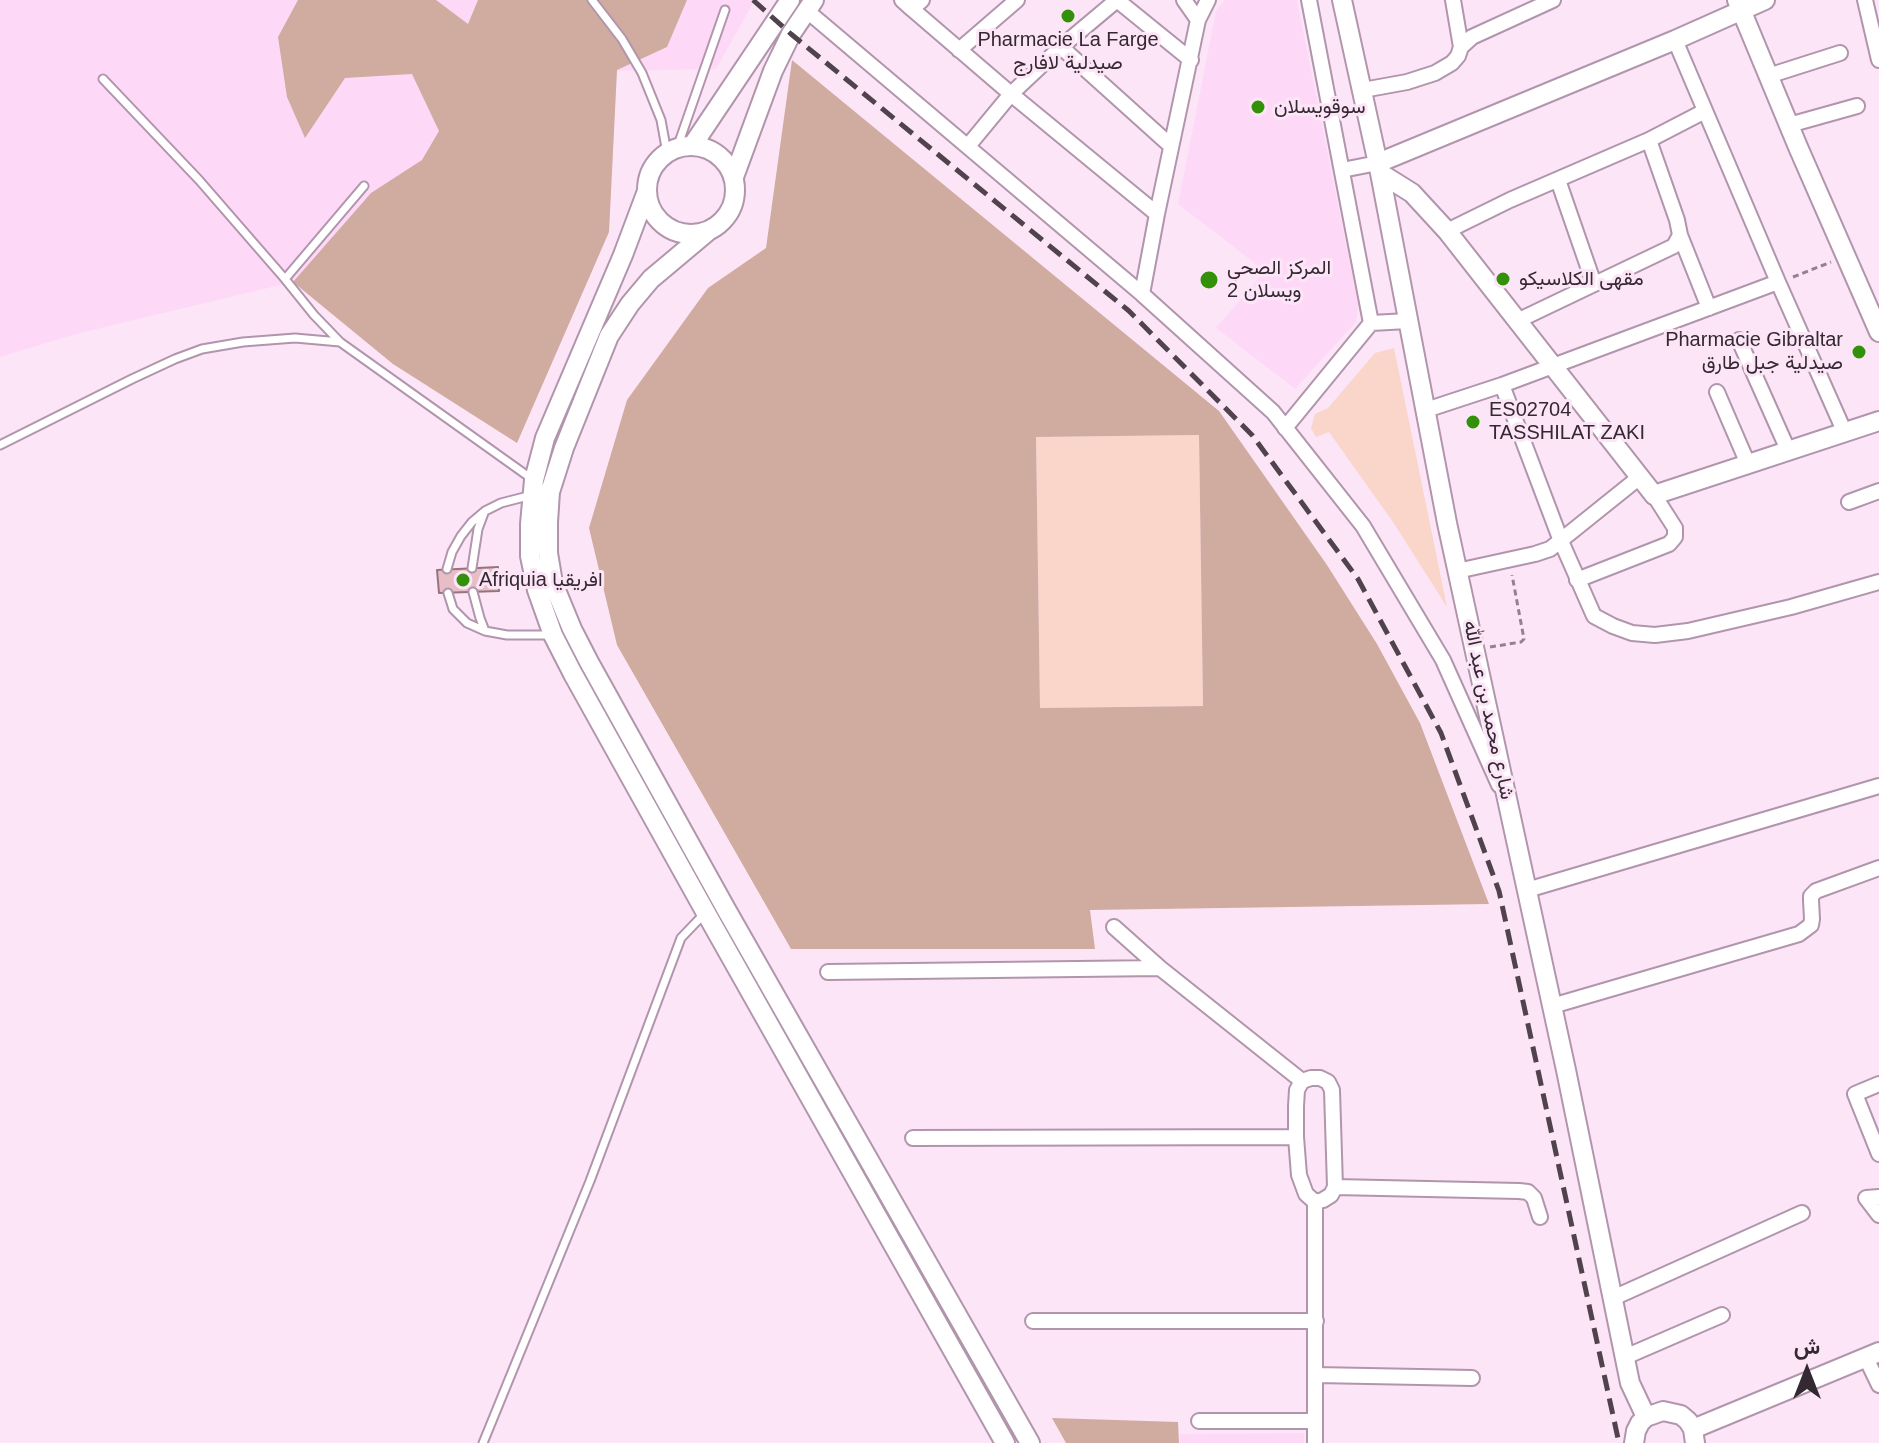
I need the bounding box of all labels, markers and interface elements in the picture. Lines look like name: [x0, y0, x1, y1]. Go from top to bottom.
marker: Pharmacie La Farge صيدلية لافارج: [1059, 7, 1077, 25]
place label: Pharmacie La Farge صيدلية لافارج: [977, 28, 1159, 75]
place label: سوقويسلان: [1274, 95, 1365, 119]
marker: سوقويسلان: [1249, 98, 1267, 116]
place label: المركز الصحي ويسلان 2: [1227, 256, 1331, 303]
place label: مقهى الكلاسيكو: [1519, 267, 1644, 291]
marker: المركز الصحي ويسلان 2: [1198, 269, 1220, 291]
marker: مقهى الكلاسيكو: [1494, 270, 1512, 288]
place label: Pharmacie Gibraltar صيدلية جبل طارق: [1665, 328, 1843, 375]
marker: Pharmacie Gibraltar صيدلية جبل طارق: [1850, 343, 1868, 361]
place label: ES02704 TASSHILAT ZAKI: [1489, 398, 1645, 445]
marker: ES02704 TASSHILAT ZAKI: [1464, 413, 1482, 431]
place label: Afriquia افريقيا: [479, 568, 603, 592]
marker: Afriquia افريقيا: [454, 571, 472, 589]
street label: شارع محمد بن عبد الله: [1457, 618, 1519, 802]
north arrow: [1767, 1331, 1847, 1411]
text: ش: [1794, 1334, 1820, 1359]

